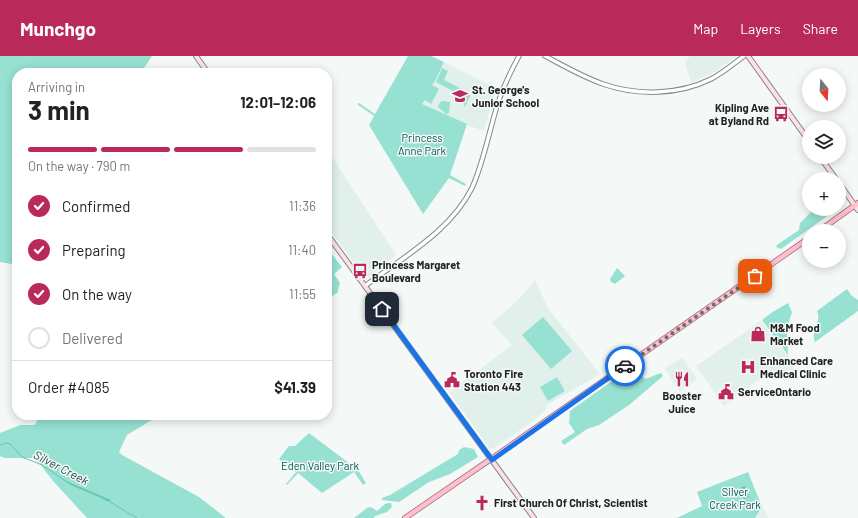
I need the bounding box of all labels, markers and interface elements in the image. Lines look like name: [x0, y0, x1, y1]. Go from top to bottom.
text: Munchgo: [20, 17, 96, 40]
text: Map: [693, 20, 718, 37]
text: Layers: [740, 20, 781, 37]
text: Share: [803, 20, 838, 37]
north arrow: [802, 68, 846, 112]
map controls: [802, 68, 846, 268]
text: Arriving in: [28, 79, 85, 95]
place label: St. George's Junior School: [472, 83, 539, 109]
school or university icon: St. George's Junior School: [451, 87, 469, 105]
text: 12:01–12:06: [240, 93, 316, 111]
text: 3 min: [28, 94, 90, 125]
place label: Kipling Ave at Byland Rd: [709, 101, 769, 127]
bus stop icon: Kipling Ave at Byland Rd: [772, 105, 790, 123]
button: layers: [802, 120, 846, 164]
park label: Princess Anne Park: [398, 131, 447, 157]
text: On the way · 790 m: [28, 158, 130, 174]
button: +: [802, 172, 846, 216]
icon: check: [28, 195, 50, 217]
text: Confirmed: [62, 197, 130, 215]
text: 11:36: [289, 198, 316, 214]
button: −: [802, 224, 846, 268]
icon: check: [28, 239, 50, 261]
text: Preparing: [62, 241, 126, 259]
text: 11:40: [288, 242, 316, 258]
place label: Princess Margaret Boulevard: [372, 258, 460, 284]
pin: [738, 259, 772, 293]
bus stop icon: Princess Margaret Boulevard: [351, 262, 369, 280]
icon: bag: [744, 265, 766, 287]
icon: check: [28, 283, 50, 305]
text: On the way: [62, 285, 132, 303]
text: 11:55: [289, 286, 316, 302]
pin: [365, 292, 399, 326]
icon: home: [371, 298, 393, 320]
place label: M&M Food Market: [770, 321, 820, 347]
shop icon: M&M Food Market: [749, 325, 767, 343]
text: Delivered: [62, 329, 123, 347]
courier: [605, 346, 645, 386]
place label: Enhanced Care Medical Clinic: [760, 354, 833, 380]
icon: car: [614, 355, 636, 377]
hospital icon: Enhanced Care Medical Clinic: [739, 358, 757, 376]
place label: Toronto Fire Station 443: [464, 367, 523, 393]
restaurant icon: Booster Juice: [673, 370, 691, 388]
public building icon: Toronto Fire Station 443: [443, 371, 461, 389]
text: Order #4085: [28, 378, 110, 396]
text: $41.39: [274, 378, 316, 396]
public building icon: ServiceOntario: [717, 383, 735, 401]
place label: ServiceOntario: [738, 385, 811, 398]
place label: Booster Juice: [663, 389, 702, 415]
water label: Silver Creek: [32, 447, 91, 487]
park label: Eden Valley Park: [281, 459, 359, 472]
park label: Silver Creek Park: [709, 485, 761, 511]
church icon: First Church Of Christ, Scientist: [473, 494, 491, 512]
place label: First Church Of Christ, Scientist: [494, 496, 648, 509]

